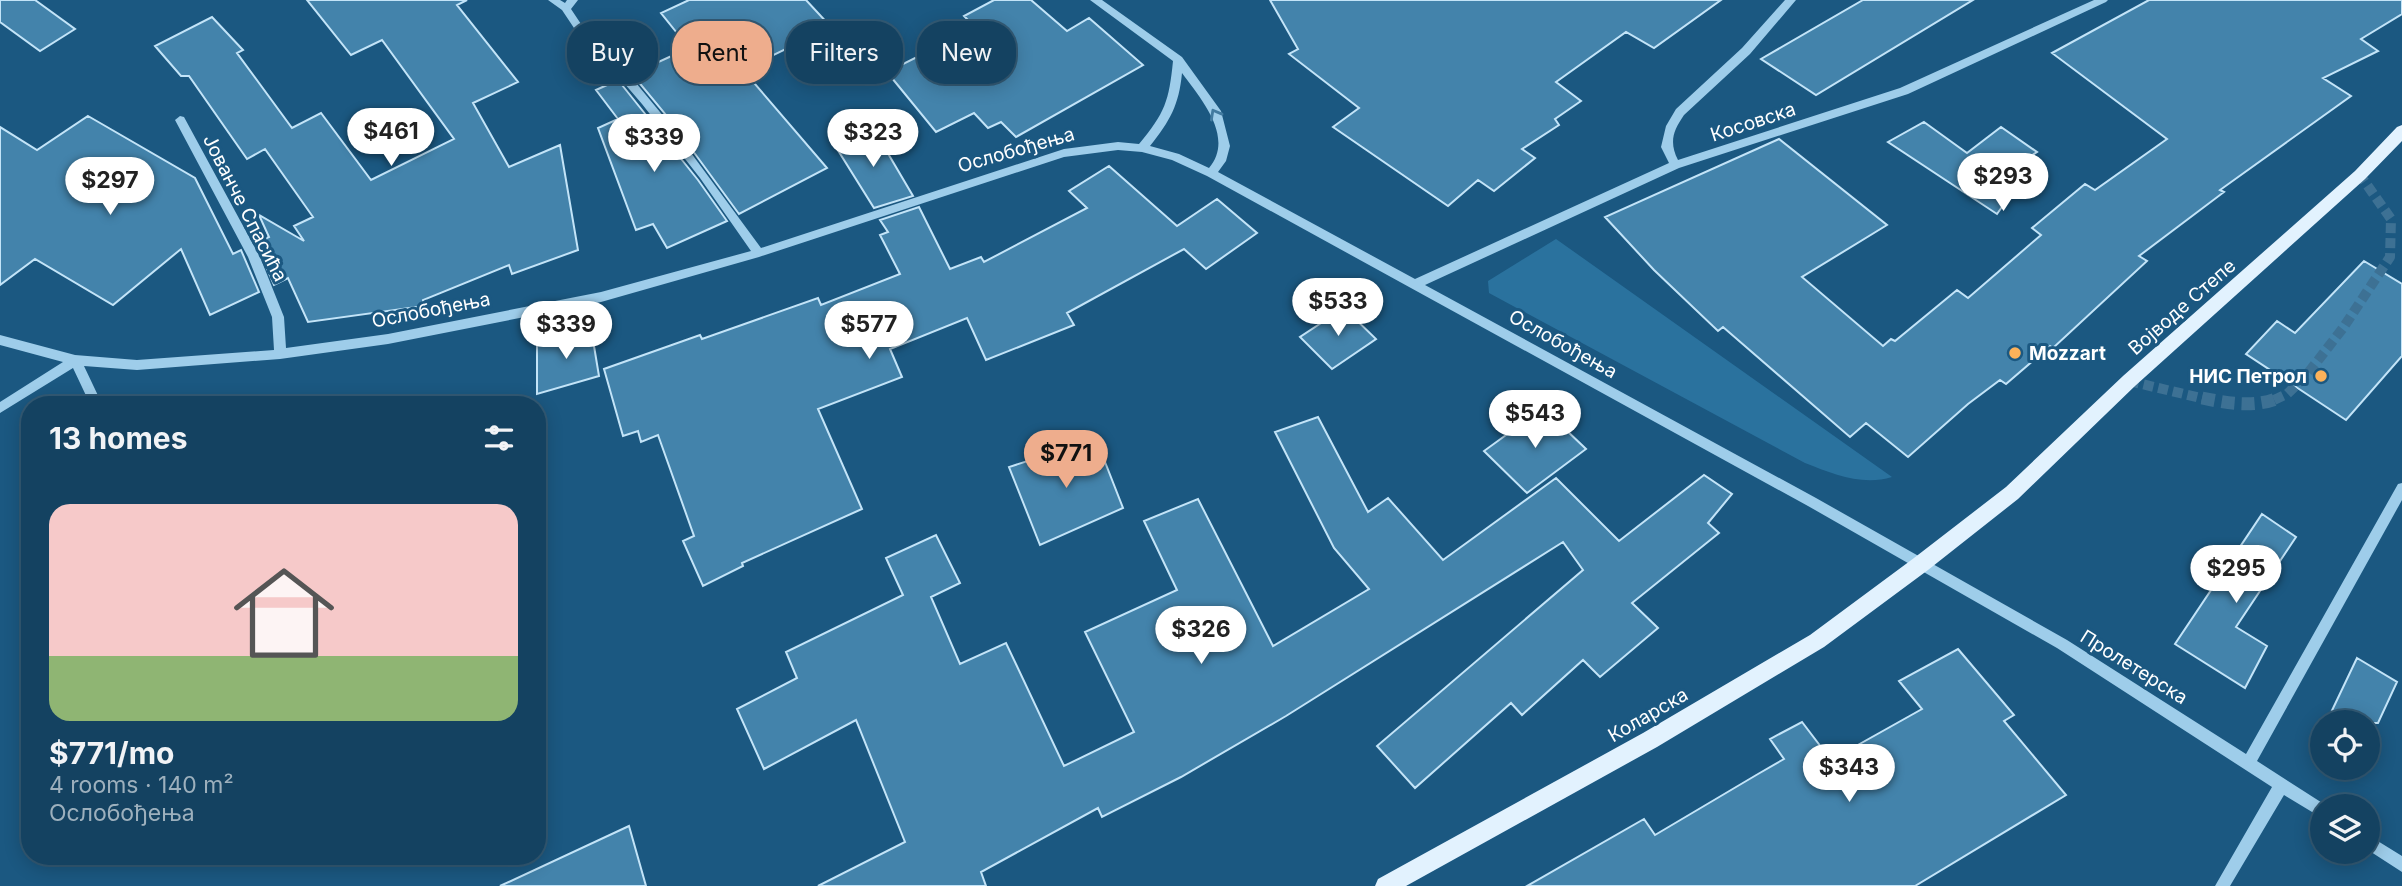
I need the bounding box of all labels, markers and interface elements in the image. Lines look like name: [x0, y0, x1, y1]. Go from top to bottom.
chip: Buy: [567, 21, 658, 84]
chip: Rent: [672, 21, 772, 84]
chip: Filters: [786, 21, 903, 84]
chip: New: [917, 21, 1016, 84]
street label: Косовска: [1707, 97, 1799, 147]
pin: $461: [350, 108, 432, 168]
one-way arrow: [1210, 109, 1223, 122]
pin: $323: [832, 110, 914, 169]
pin: $339: [613, 114, 695, 174]
text: $461: [363, 117, 419, 145]
text: $323: [843, 118, 903, 146]
street label: Ослобођења: [955, 122, 1077, 178]
text: $339: [624, 123, 684, 151]
street label: Јованче Спасића: [198, 131, 292, 285]
pin: $293: [1962, 154, 2044, 213]
pin: $297: [69, 158, 151, 217]
text: $293: [1973, 162, 2033, 190]
text: $297: [81, 166, 139, 194]
street label: Војводе Степе: [2124, 254, 2240, 360]
pin: $533: [1297, 278, 1379, 338]
street label: Ослобођења: [370, 287, 492, 333]
text: $533: [1308, 287, 1368, 315]
pin: $339: [525, 302, 607, 361]
pin: $577: [828, 302, 910, 361]
street label: Ослобођења: [1505, 305, 1621, 383]
text: $339: [536, 310, 596, 338]
text: $577: [841, 310, 897, 338]
place label: Mozzart: [2029, 342, 2106, 365]
marker: Mozzart: [2007, 345, 2023, 361]
place label: НИС Петрол: [2189, 365, 2307, 388]
marker: НИС Петрол: [2313, 368, 2329, 384]
pin: $543: [1494, 391, 1576, 450]
text: $543: [1505, 399, 1565, 427]
icon: filters: [480, 419, 518, 457]
text: 13 homes: [49, 420, 188, 456]
pin: $771: [1025, 430, 1107, 490]
text: $771: [1040, 439, 1092, 467]
pin: $295: [2195, 546, 2277, 605]
icon: home: [221, 550, 347, 676]
text: $295: [2206, 554, 2266, 582]
pin: $326: [1160, 606, 1242, 666]
text: $326: [1171, 615, 1231, 643]
street label: Пролетерска: [2076, 625, 2192, 709]
street label: Коларска: [1604, 683, 1692, 747]
map controls: [2310, 710, 2380, 864]
button: locate: [2310, 710, 2380, 780]
text: $771/mo: [49, 735, 174, 771]
pin: $343: [1808, 744, 1890, 804]
text: $343: [1819, 753, 1879, 781]
text: 4 rooms · 140 m²: [49, 771, 234, 799]
button: layers: [2310, 794, 2380, 864]
text: Ослобођења: [49, 799, 195, 827]

